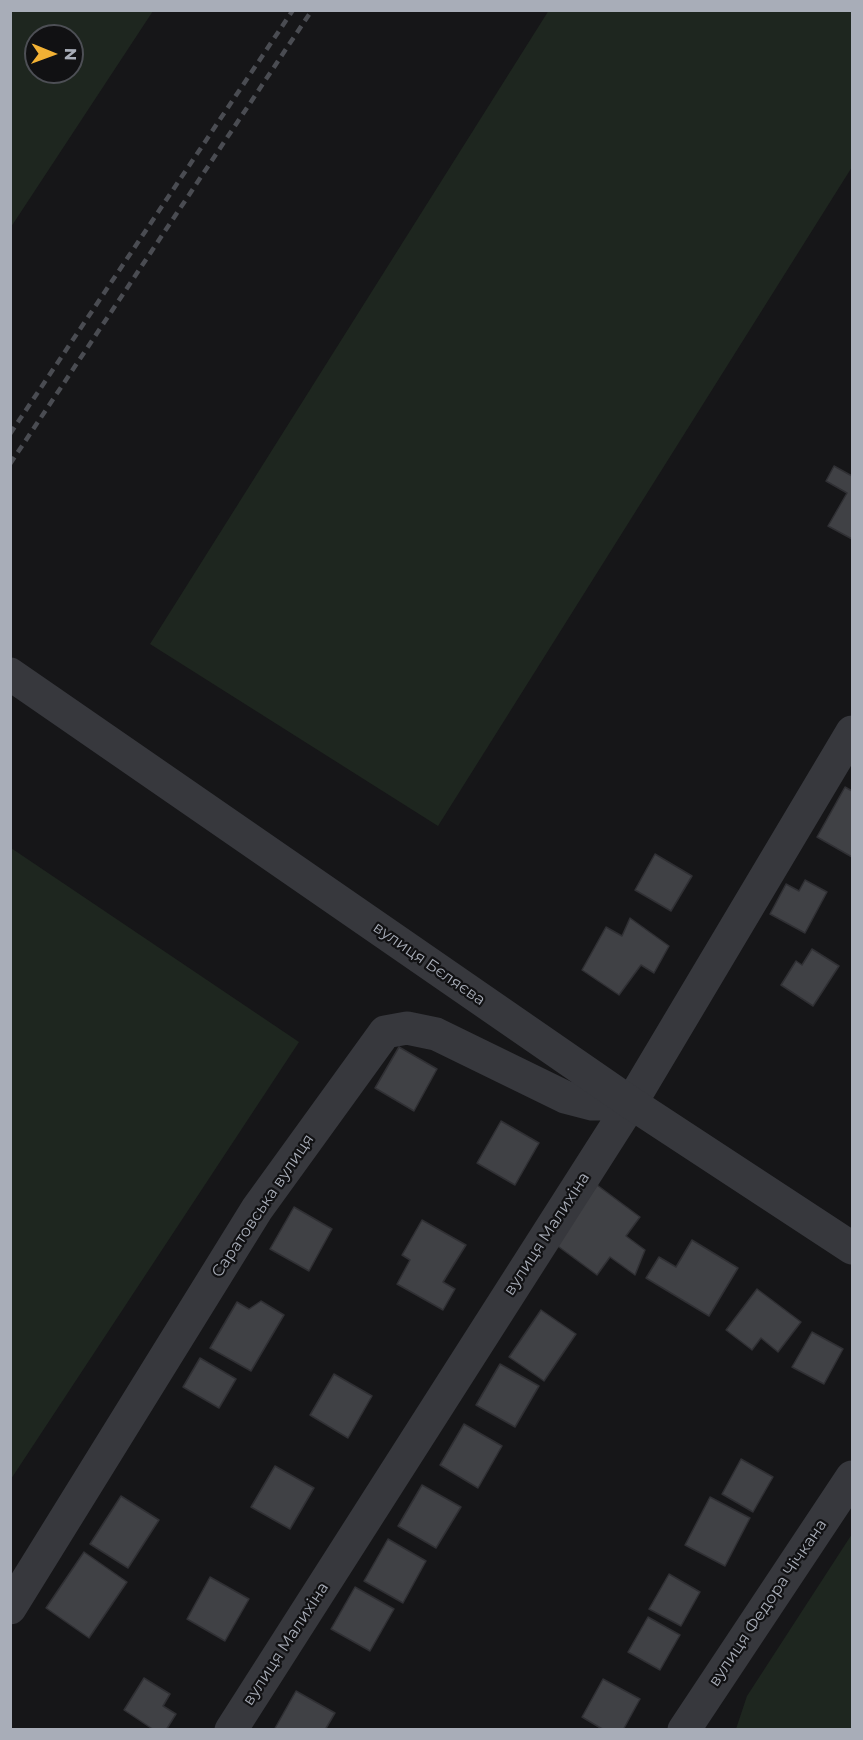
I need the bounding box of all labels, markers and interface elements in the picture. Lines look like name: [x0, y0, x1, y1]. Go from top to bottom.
north arrow: [24, 24, 84, 84]
text: N: [61, 48, 80, 61]
street label: вулиця Бєляєва: [369, 918, 489, 1010]
street label: Саратовська вулиця: [208, 1131, 318, 1281]
street label: вулиця Малихіна: [500, 1169, 594, 1299]
street label: вулиця Федора Чічкана: [705, 1516, 831, 1690]
street label: вулиця Малихіна: [239, 1579, 333, 1709]

